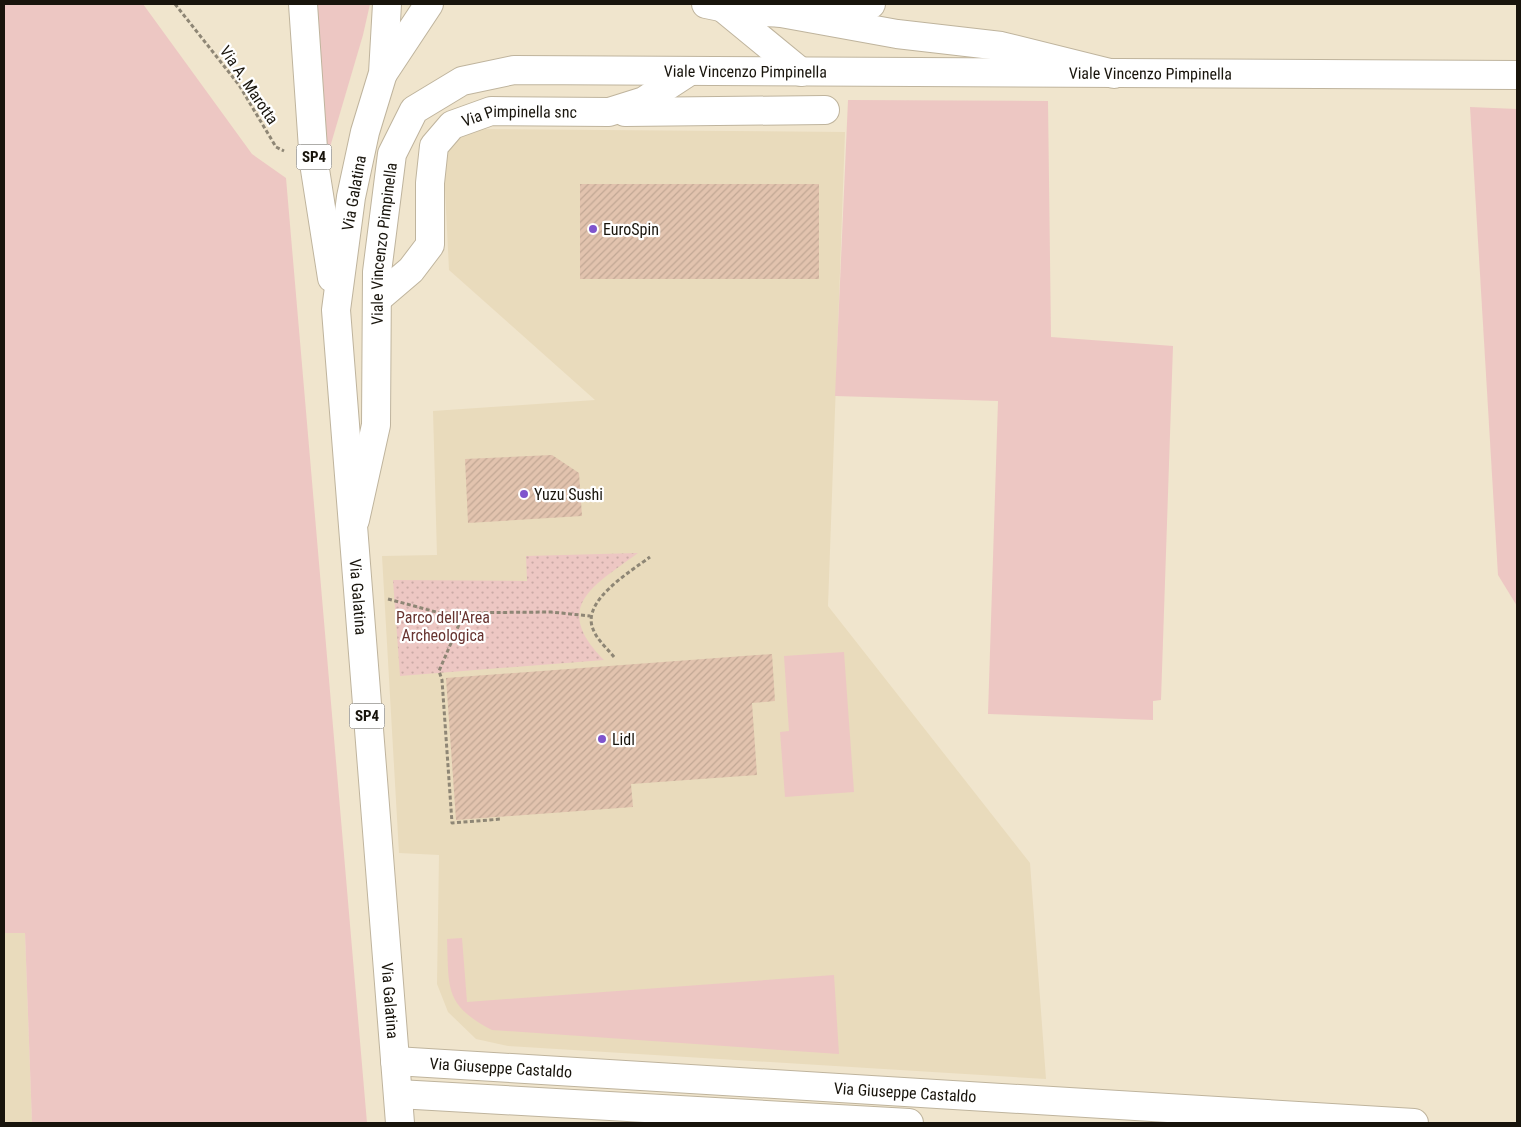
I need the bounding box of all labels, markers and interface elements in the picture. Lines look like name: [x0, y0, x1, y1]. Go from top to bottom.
street label: Via A. Marotta: [216, 42, 282, 128]
street label: Viale Vincenzo Pimpinella: [664, 61, 827, 81]
street label: Viale Vincenzo Pimpinella: [1069, 63, 1232, 83]
street label: Via Pimpinella snc: [459, 101, 577, 130]
road number: SP4: [296, 144, 332, 170]
street label: Via Galatina: [338, 154, 370, 232]
street label: Viale Vincenzo Pimpinella: [367, 161, 400, 325]
place label: EuroSpin: [603, 220, 659, 239]
marker: EuroSpin: [587, 223, 599, 235]
place label: Yuzu Sushi: [534, 485, 603, 504]
marker: Yuzu Sushi: [518, 488, 530, 500]
street label: Via Galatina: [346, 558, 371, 636]
park label: Parco dell'Area Archeologica: [396, 608, 490, 645]
road number: SP4: [350, 704, 384, 728]
place label: Lidl: [612, 730, 635, 749]
marker: Lidl: [596, 733, 608, 745]
street label: Via Galatina: [378, 962, 403, 1039]
street label: Via Giuseppe Castaldo: [429, 1054, 573, 1081]
street label: Via Giuseppe Castaldo: [833, 1078, 977, 1106]

